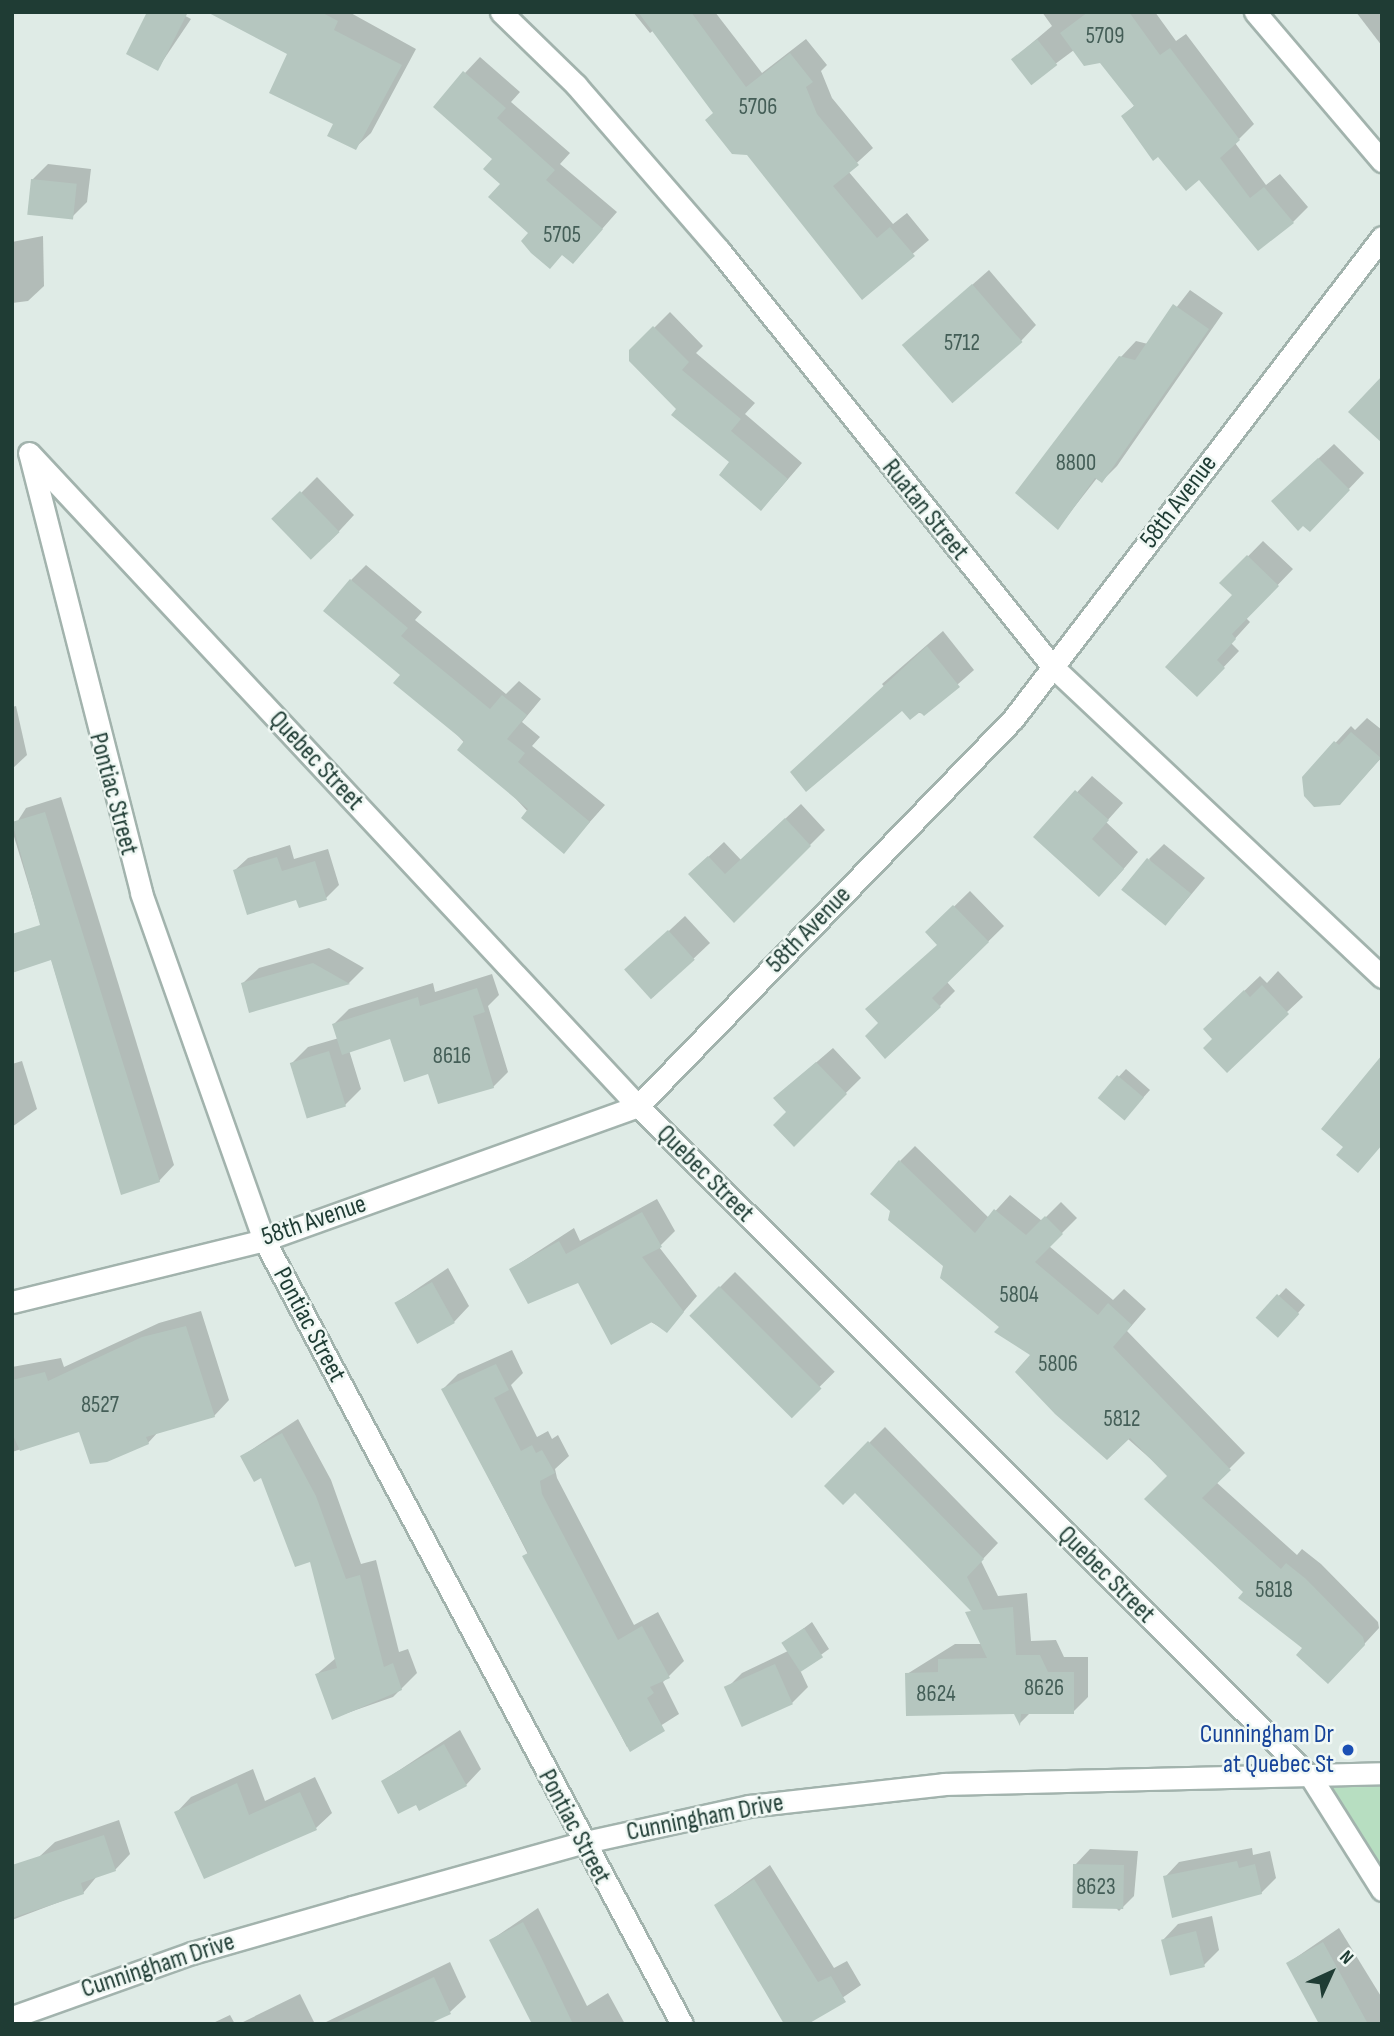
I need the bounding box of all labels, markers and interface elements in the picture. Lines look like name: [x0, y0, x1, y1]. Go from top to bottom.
house number: 5709: [1086, 22, 1124, 50]
house number: 5706: [739, 93, 777, 121]
house number: 5705: [543, 221, 581, 249]
house number: 5712: [944, 329, 980, 357]
house number: 8800: [1056, 449, 1096, 477]
street label: 58th Avenue: [1134, 449, 1224, 555]
street label: Ruatan Street: [875, 453, 975, 567]
street label: Quebec Street: [262, 705, 370, 817]
street label: Pontiac Street: [82, 729, 144, 859]
street label: 58th Avenue: [760, 880, 858, 980]
house number: 8616: [433, 1042, 471, 1070]
street label: Quebec Street: [650, 1119, 760, 1229]
street label: 58th Avenue: [258, 1189, 370, 1253]
street label: Pontiac Street: [266, 1262, 352, 1388]
house number: 5804: [999, 1281, 1039, 1309]
house number: 5806: [1038, 1350, 1078, 1378]
house number: 8527: [81, 1391, 119, 1419]
house number: 5812: [1103, 1405, 1141, 1433]
street label: Quebec Street: [1051, 1520, 1161, 1630]
house number: 5818: [1255, 1576, 1293, 1604]
house number: 8626: [1024, 1674, 1064, 1702]
house number: 8624: [916, 1680, 956, 1708]
place label: Cunningham Dr at Quebec St: [1200, 1719, 1334, 1780]
marker: Cunningham Dr at Quebec St: [1340, 1742, 1356, 1758]
street label: Pontiac Street: [531, 1764, 617, 1890]
street label: Cunningham Drive: [624, 1787, 786, 1849]
house number: 8623: [1076, 1873, 1116, 1901]
street label: Cunningham Drive: [77, 1927, 239, 2005]
north arrow: [1296, 1938, 1366, 2008]
text: N: [1334, 1946, 1358, 1970]

